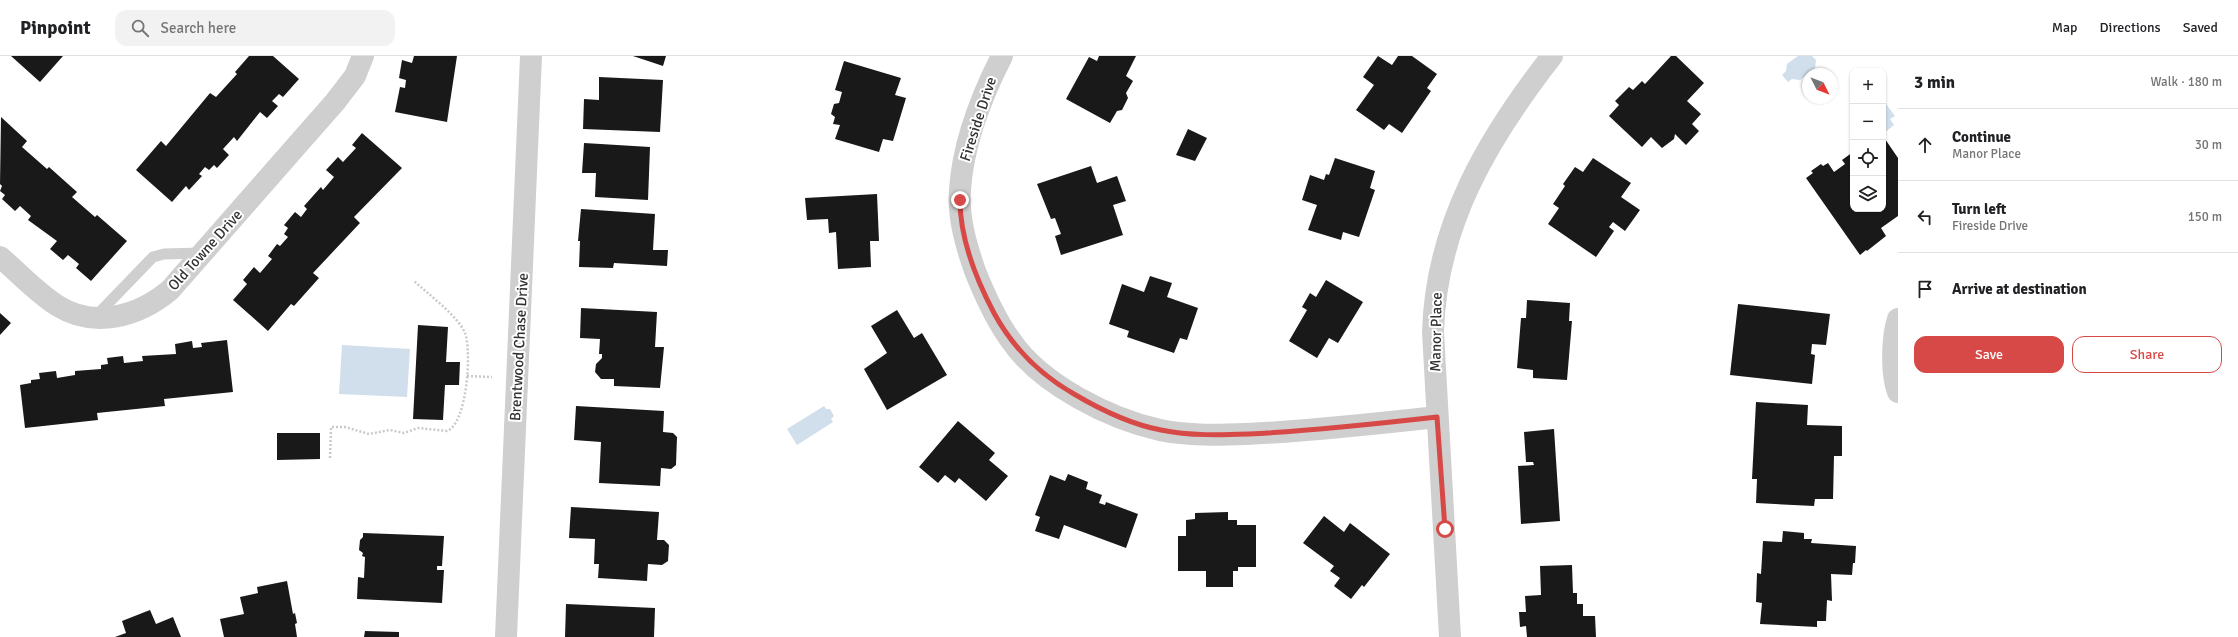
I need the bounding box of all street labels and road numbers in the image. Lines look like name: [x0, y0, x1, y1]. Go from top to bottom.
street label: Fireside Drive: [956, 75, 1000, 163]
street label: Old Towne Drive: [164, 206, 246, 294]
street label: Brentwood Chase Drive: [506, 272, 532, 422]
street label: Manor Place: [1426, 292, 1446, 372]

